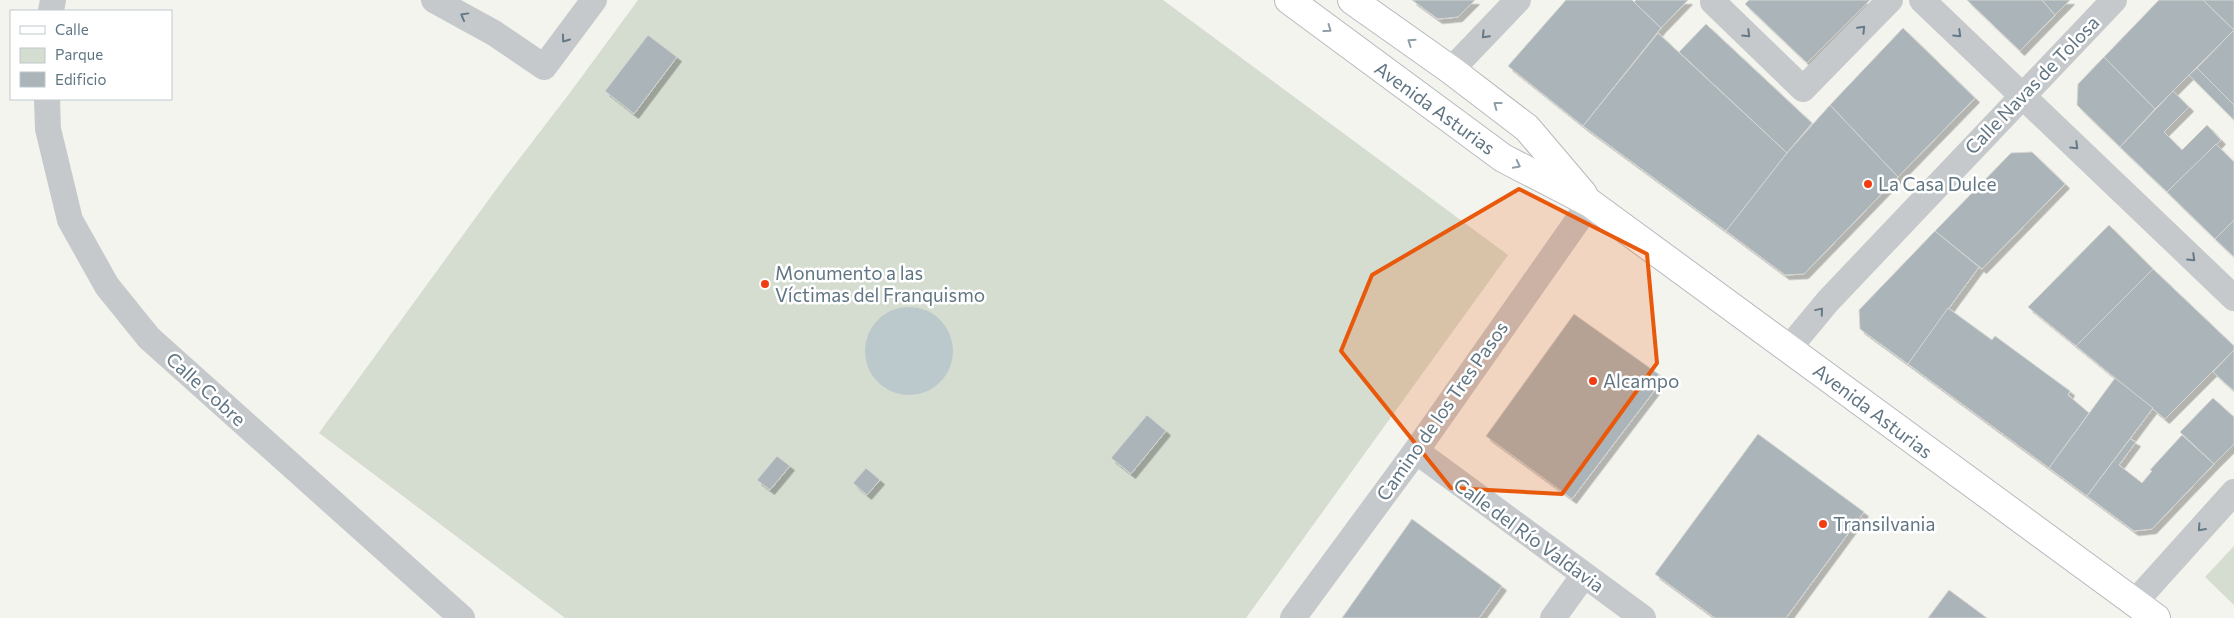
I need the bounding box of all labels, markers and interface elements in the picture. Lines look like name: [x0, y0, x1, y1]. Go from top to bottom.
legend: [10, 10, 172, 100]
street label: Calle Navas de Tolosa: [1960, 11, 2104, 159]
one-way arrow: [460, 13, 469, 23]
text: Calle: [55, 20, 89, 38]
one-way arrow: [1322, 23, 1332, 32]
one-way arrow: [1856, 26, 1865, 35]
one-way arrow: [1741, 28, 1750, 37]
one-way arrow: [1952, 28, 1961, 37]
one-way arrow: [1481, 29, 1490, 38]
one-way arrow: [562, 33, 570, 42]
one-way arrow: [1407, 39, 1417, 48]
text: Parque: [55, 45, 103, 63]
street label: Avenida Asturias: [1371, 56, 1500, 159]
text: Edificio: [55, 70, 106, 88]
one-way arrow: [1494, 102, 1503, 110]
one-way arrow: [2069, 140, 2078, 149]
one-way arrow: [1511, 159, 1520, 169]
place label: La Casa Dulce: [1878, 172, 1996, 195]
marker: La Casa Dulce: [1862, 178, 1874, 190]
one-way arrow: [2187, 252, 2196, 261]
place label: Monumento a las Víctimas del Franquismo: [775, 261, 985, 306]
marker: Monumento a las Víctimas del Franquismo: [759, 278, 771, 290]
one-way arrow: [1814, 307, 1823, 316]
street label: Camino de los Tres Pasos: [1371, 317, 1512, 505]
street label: Calle Cobre: [162, 347, 251, 430]
street label: Avenida Asturias: [1809, 358, 1937, 463]
place label: Alcampo: [1603, 369, 1679, 392]
marker: Alcampo: [1587, 375, 1599, 387]
street label: Calle del Río Valdavia: [1450, 472, 1609, 597]
place label: Transilvania: [1833, 512, 1935, 535]
marker: Transilvania: [1817, 518, 1829, 530]
one-way arrow: [2198, 522, 2207, 531]

